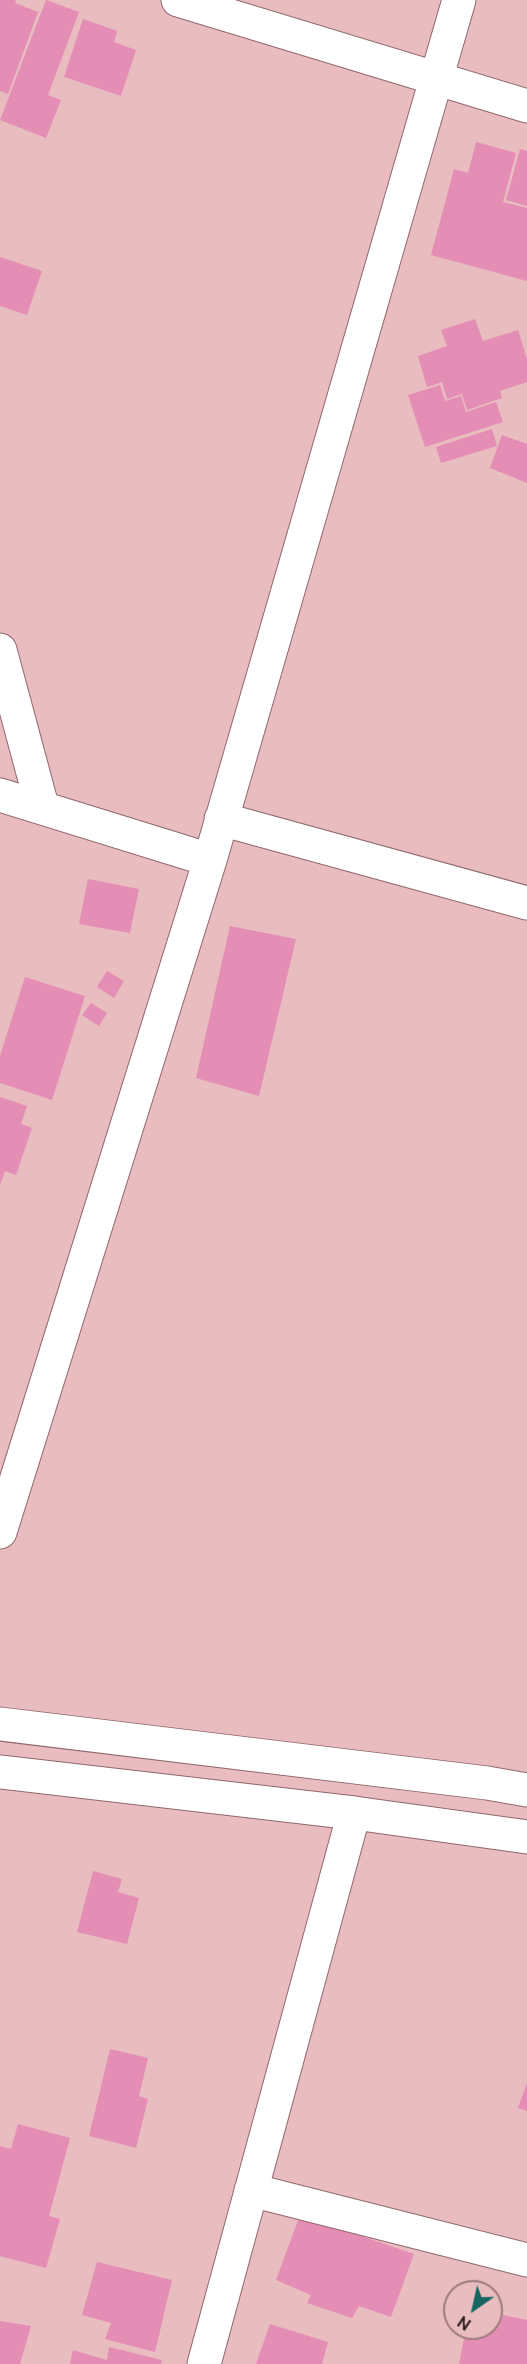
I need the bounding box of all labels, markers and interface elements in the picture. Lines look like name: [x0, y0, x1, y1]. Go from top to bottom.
north arrow: [443, 2280, 503, 2340]
text: N: [454, 2312, 474, 2334]

